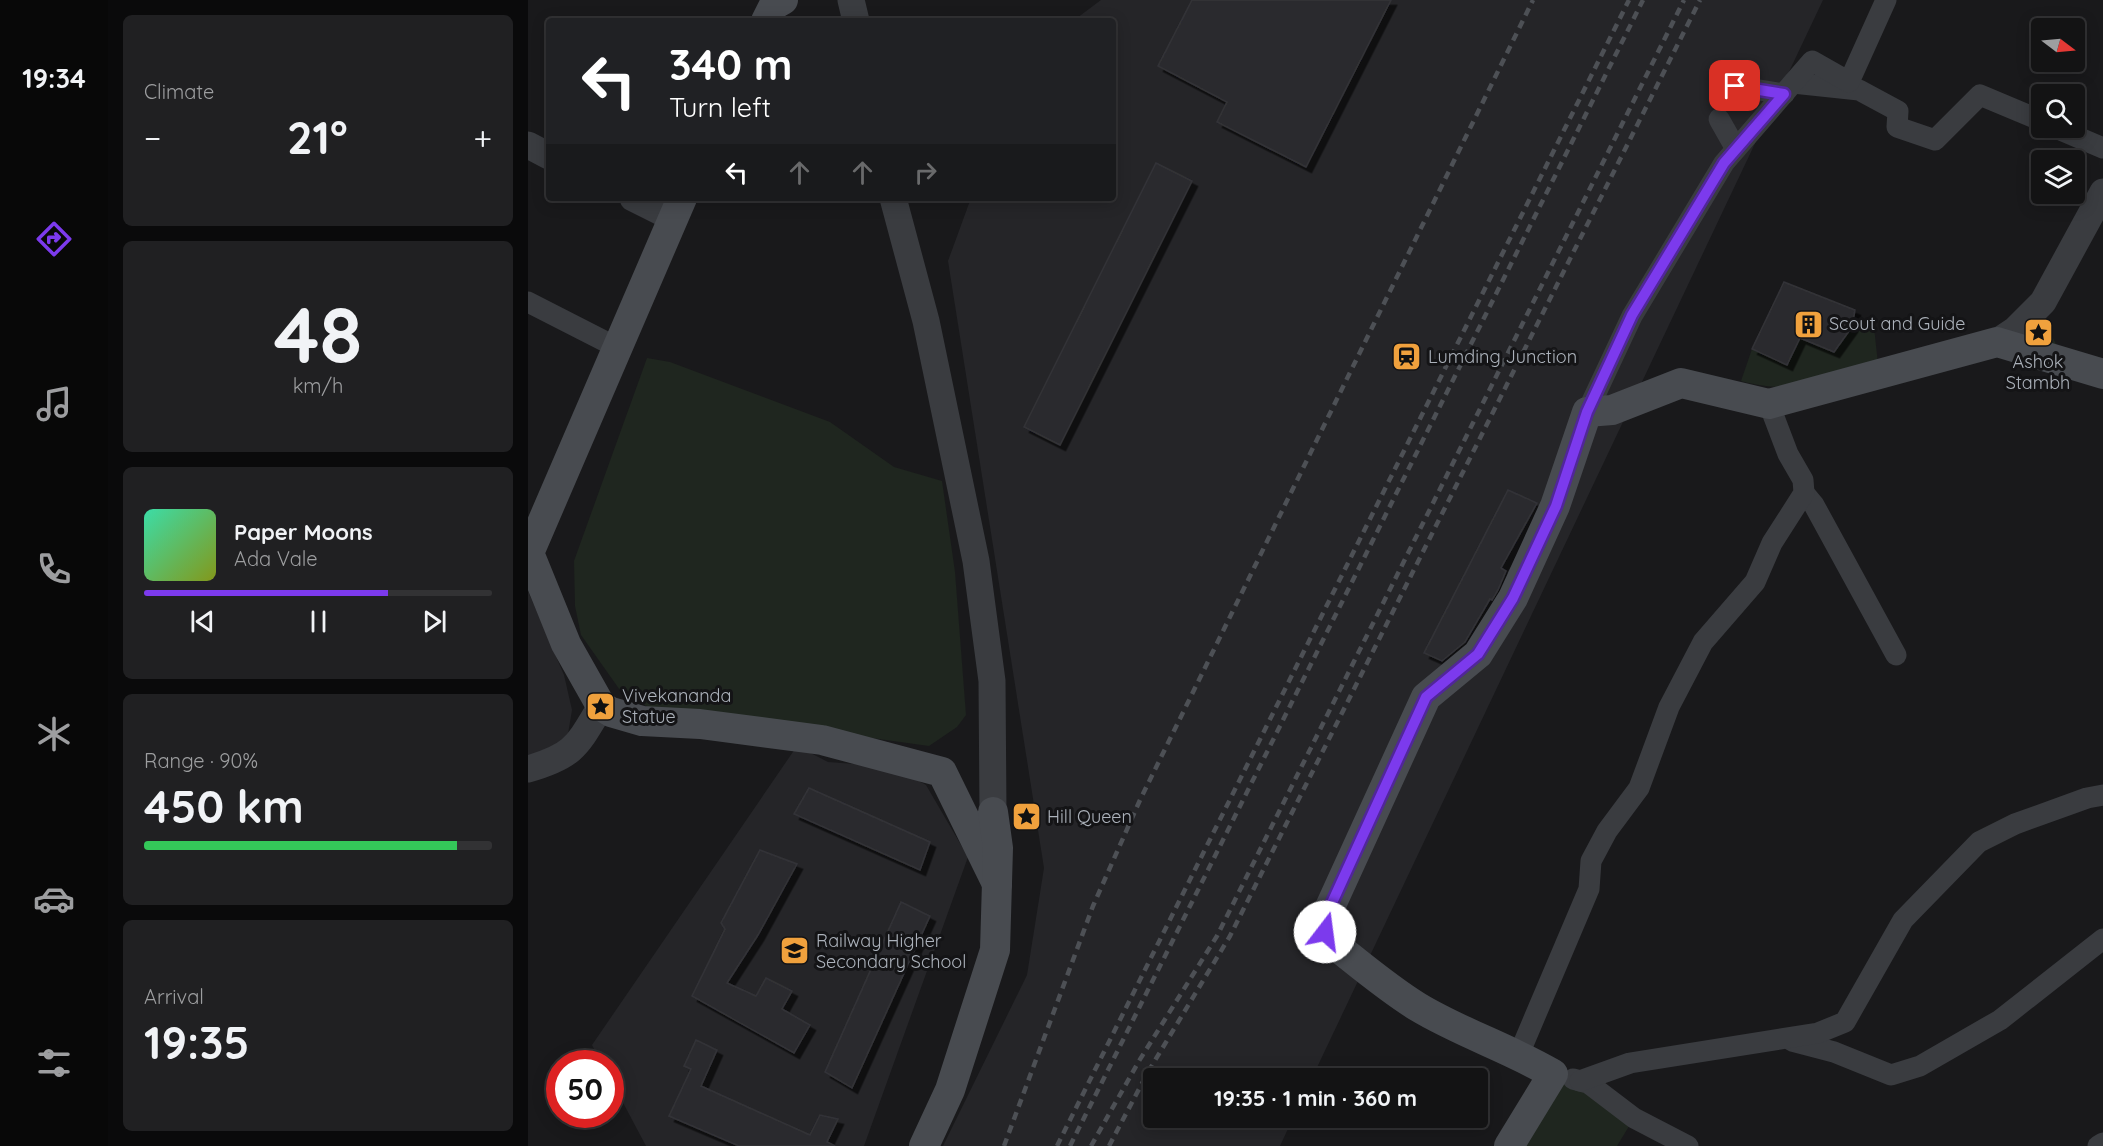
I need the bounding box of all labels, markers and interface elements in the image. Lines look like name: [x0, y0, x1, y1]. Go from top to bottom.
north arrow: [2031, 18, 2085, 72]
map controls: [2031, 18, 2085, 204]
text: 340 m: [669, 38, 793, 91]
icon: left: [570, 42, 648, 120]
pin: [1709, 60, 1760, 111]
text: 19:34: [22, 61, 86, 95]
icon: arrive: [1718, 69, 1751, 102]
text: Climate: [144, 79, 214, 104]
button: search: [2031, 84, 2085, 138]
text: Turn left: [669, 90, 771, 124]
text: 21°: [287, 109, 348, 165]
text: −: [144, 117, 161, 158]
text: +: [473, 117, 492, 158]
button: layers: [2031, 150, 2085, 204]
icon: left: [720, 156, 753, 189]
icon: ahead: [783, 156, 816, 189]
icon: ahead: [846, 156, 879, 189]
icon: right: [909, 156, 942, 189]
icon: directions: [33, 218, 75, 260]
text: 48: [274, 285, 362, 383]
building icon: Scout and Guide: [1792, 308, 1824, 340]
place label: Scout and Guide: [1829, 312, 1965, 335]
place icon: Ashok Stambh: [2022, 317, 2054, 349]
station icon: Lumding Junction: [1391, 341, 1423, 373]
place label: Lumding Junction: [1428, 345, 1577, 368]
place label: Ashok Stambh: [2006, 350, 2070, 394]
text: km/h: [293, 373, 343, 398]
icon: music: [33, 383, 75, 425]
text: Paper Moons: [234, 518, 373, 546]
text: Ada Vale: [234, 546, 318, 571]
icon: phone: [33, 548, 75, 590]
icon: previous: [186, 605, 219, 638]
icon: pause: [302, 605, 335, 638]
icon: next: [418, 605, 451, 638]
place label: Vivekananda Statue: [622, 684, 731, 728]
place icon: Vivekananda Statue: [585, 690, 617, 722]
icon: climate: [33, 713, 75, 755]
text: Range · 90%: [144, 748, 258, 773]
text: 450 km: [144, 778, 304, 834]
place icon: Hill Queen: [1010, 801, 1042, 833]
place label: Hill Queen: [1047, 805, 1132, 828]
icon: car: [33, 878, 75, 920]
position arrow: [1293, 900, 1357, 964]
place label: Railway Higher Secondary School: [816, 929, 966, 973]
school or university icon: Railway Higher Secondary School: [779, 935, 811, 967]
text: Arrival: [144, 984, 204, 1009]
text: 19:35: [144, 1014, 249, 1070]
icon: filters: [33, 1042, 75, 1084]
speed limit sign: 50: [546, 1050, 624, 1128]
text: 19:35 · 1 min · 360 m: [1214, 1084, 1417, 1112]

